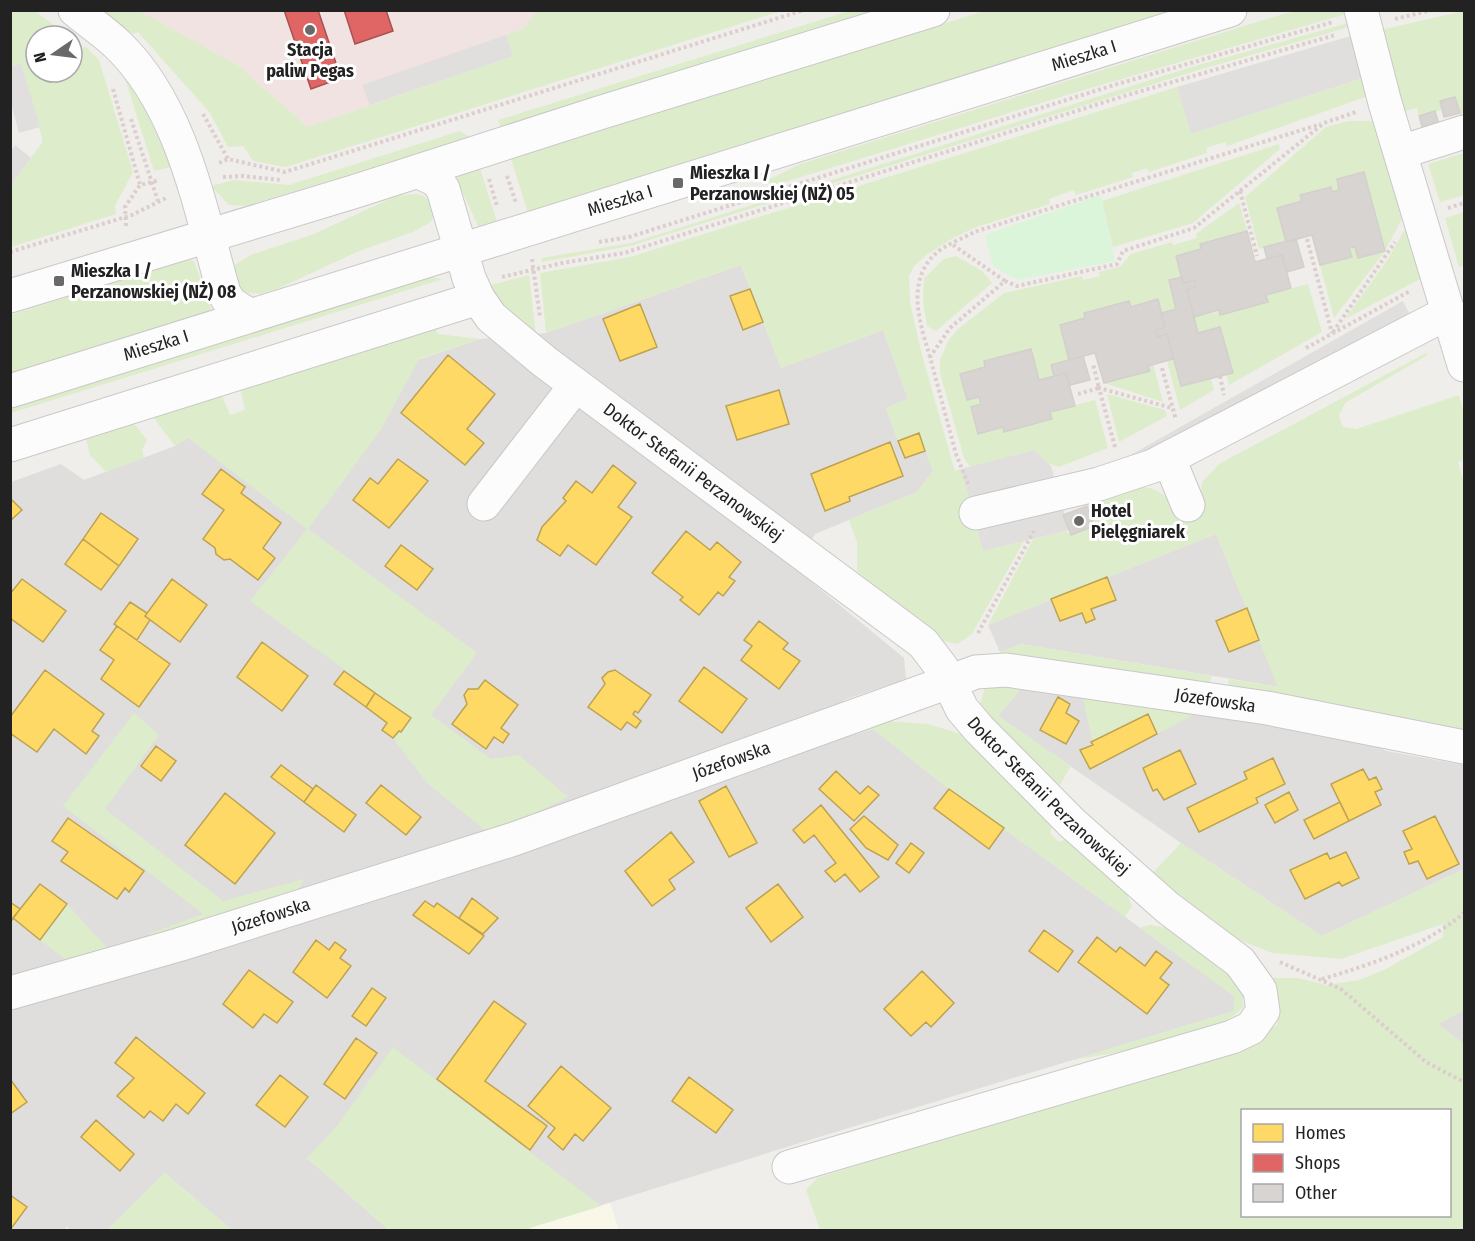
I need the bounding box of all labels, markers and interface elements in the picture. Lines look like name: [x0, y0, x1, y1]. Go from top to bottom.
marker: Stacja paliw Pegas: [303, 23, 317, 37]
north arrow: [24, 24, 84, 84]
street label: Mieszka I: [1049, 35, 1119, 76]
place label: Stacja paliw Pegas: [266, 39, 354, 82]
text: N: [30, 51, 50, 64]
place label: Mieszka I / Perzanowskiej (NŻ) 05: [690, 162, 855, 205]
marker: Mieszka I / Perzanowskiej (NŻ) 05: [671, 176, 685, 190]
street label: Mieszka I: [585, 180, 655, 221]
place label: Mieszka I / Perzanowskiej (NŻ) 08: [71, 260, 237, 303]
marker: Mieszka I / Perzanowskiej (NŻ) 08: [52, 274, 66, 288]
street label: Mieszka I: [121, 325, 191, 366]
street label: Doktor Stefanii Perzanowskiej: [599, 398, 788, 546]
place label: Hotel Pielęgniarek: [1091, 500, 1186, 543]
marker: Hotel Pielęgniarek: [1072, 514, 1086, 528]
street label: Józefowska: [1174, 684, 1257, 717]
street label: Doktor Stefanii Perzanowskiej: [962, 712, 1134, 880]
street label: Józefowska: [689, 736, 773, 785]
street label: Józefowska: [229, 893, 313, 938]
legend: [1241, 1109, 1451, 1217]
text: Homes: [1295, 1122, 1346, 1144]
text: Shops: [1295, 1152, 1340, 1174]
text: Other: [1295, 1182, 1338, 1204]

